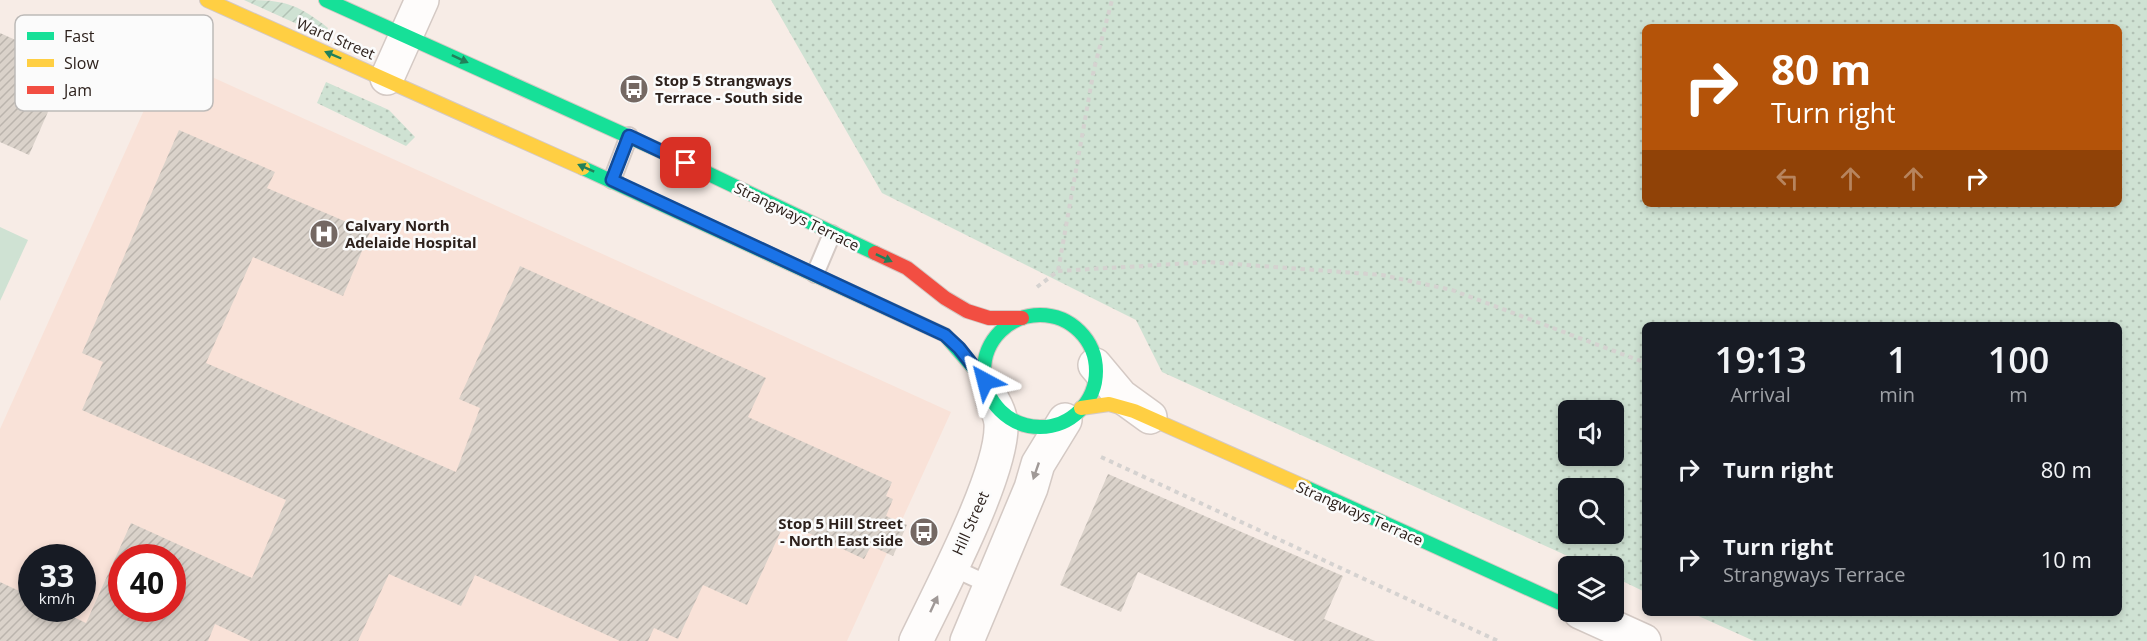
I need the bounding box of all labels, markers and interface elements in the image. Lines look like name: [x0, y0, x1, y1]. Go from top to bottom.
street label: Ward Street: [294, 13, 378, 63]
legend: [15, 15, 213, 111]
text: Fast: [64, 25, 95, 47]
text: 80 m: [1771, 40, 1871, 97]
icon: right: [1672, 48, 1750, 126]
one-way arrow: [324, 50, 342, 60]
text: Slow: [64, 52, 99, 74]
one-way arrow: [452, 54, 469, 63]
place label: Stop 5 Strangways Terrace - South side: [655, 70, 803, 107]
bus stop icon: Stop 5 Strangways Terrace - South side: [618, 73, 650, 105]
text: Jam: [62, 79, 92, 101]
text: Turn right: [1771, 94, 1896, 131]
pin: [660, 137, 711, 188]
icon: arrive: [669, 146, 702, 179]
icon: left: [1771, 162, 1804, 195]
icon: ahead: [1834, 162, 1867, 195]
icon: ahead: [1897, 162, 1930, 195]
icon: right: [1960, 162, 1993, 195]
one-way arrow: [577, 164, 594, 173]
street label: Strangways Terrace: [731, 177, 863, 255]
place label: Calvary North Adelaide Hospital: [345, 215, 477, 252]
hospital icon: Calvary North Adelaide Hospital: [308, 218, 340, 250]
one-way arrow: [875, 253, 893, 263]
text: 19:13: [1715, 335, 1807, 384]
text: 1: [1887, 335, 1908, 384]
text: 100: [1988, 335, 2049, 384]
position arrow: [953, 349, 1017, 413]
text: Arrival: [1731, 381, 1791, 408]
text: min: [1879, 381, 1915, 408]
text: m: [2009, 381, 2028, 408]
map controls: [1558, 400, 1624, 622]
button: sound: [1558, 400, 1624, 466]
icon: right: [1672, 453, 1705, 486]
text: Turn right: [1723, 454, 1834, 484]
text: 80 m: [2041, 454, 2092, 484]
one-way arrow: [1031, 462, 1041, 480]
street label: Strangways Terrace: [1293, 476, 1427, 550]
button: search: [1558, 478, 1624, 544]
street label: Hill Street: [947, 488, 993, 558]
place label: Stop 5 Hill Street - North East side: [778, 513, 903, 550]
bus stop icon: Stop 5 Hill Street - North East side: [908, 516, 940, 548]
text: Turn right: [1723, 531, 1834, 561]
icon: right: [1672, 543, 1705, 576]
speed limit sign: 40: [108, 544, 186, 622]
text: 10 m: [2041, 544, 2092, 574]
text: 33: [40, 555, 74, 596]
button: layers: [1558, 556, 1624, 622]
text: Strangways Terrace: [1723, 561, 1905, 588]
text: km/h: [39, 588, 75, 608]
one-way arrow: [929, 596, 938, 613]

